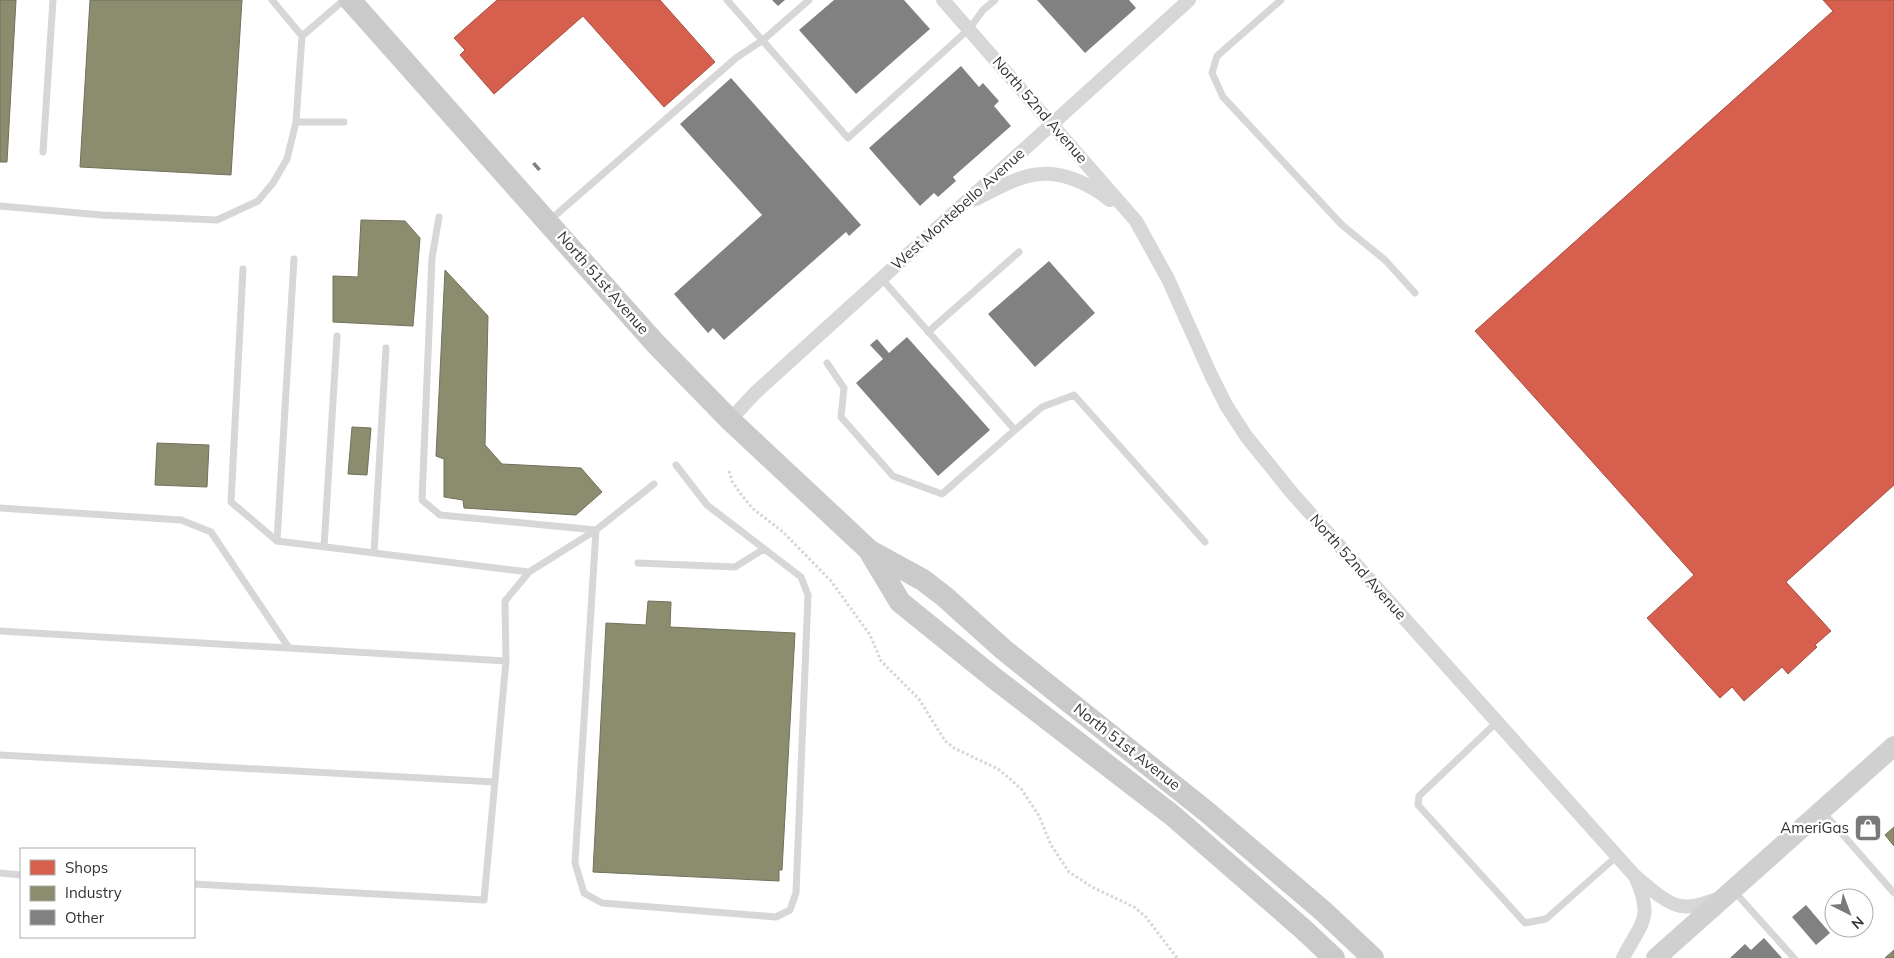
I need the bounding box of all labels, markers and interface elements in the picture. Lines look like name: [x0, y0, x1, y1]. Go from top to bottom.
street label: North 52nd Avenue: [989, 52, 1092, 167]
street label: West Montebello Avenue: [887, 144, 1028, 274]
street label: North 51st Avenue: [553, 227, 653, 338]
street label: North 52nd Avenue: [1306, 510, 1411, 623]
street label: North 51st Avenue: [1070, 699, 1185, 794]
shop icon: AmeriGas: [1853, 813, 1883, 843]
place label: AmeriGas: [1780, 818, 1849, 837]
legend: [20, 848, 195, 938]
text: Shops: [65, 858, 108, 877]
text: Industry: [65, 883, 122, 902]
north arrow: [1824, 888, 1874, 938]
text: Other: [65, 908, 105, 927]
text: N: [1848, 912, 1868, 933]

